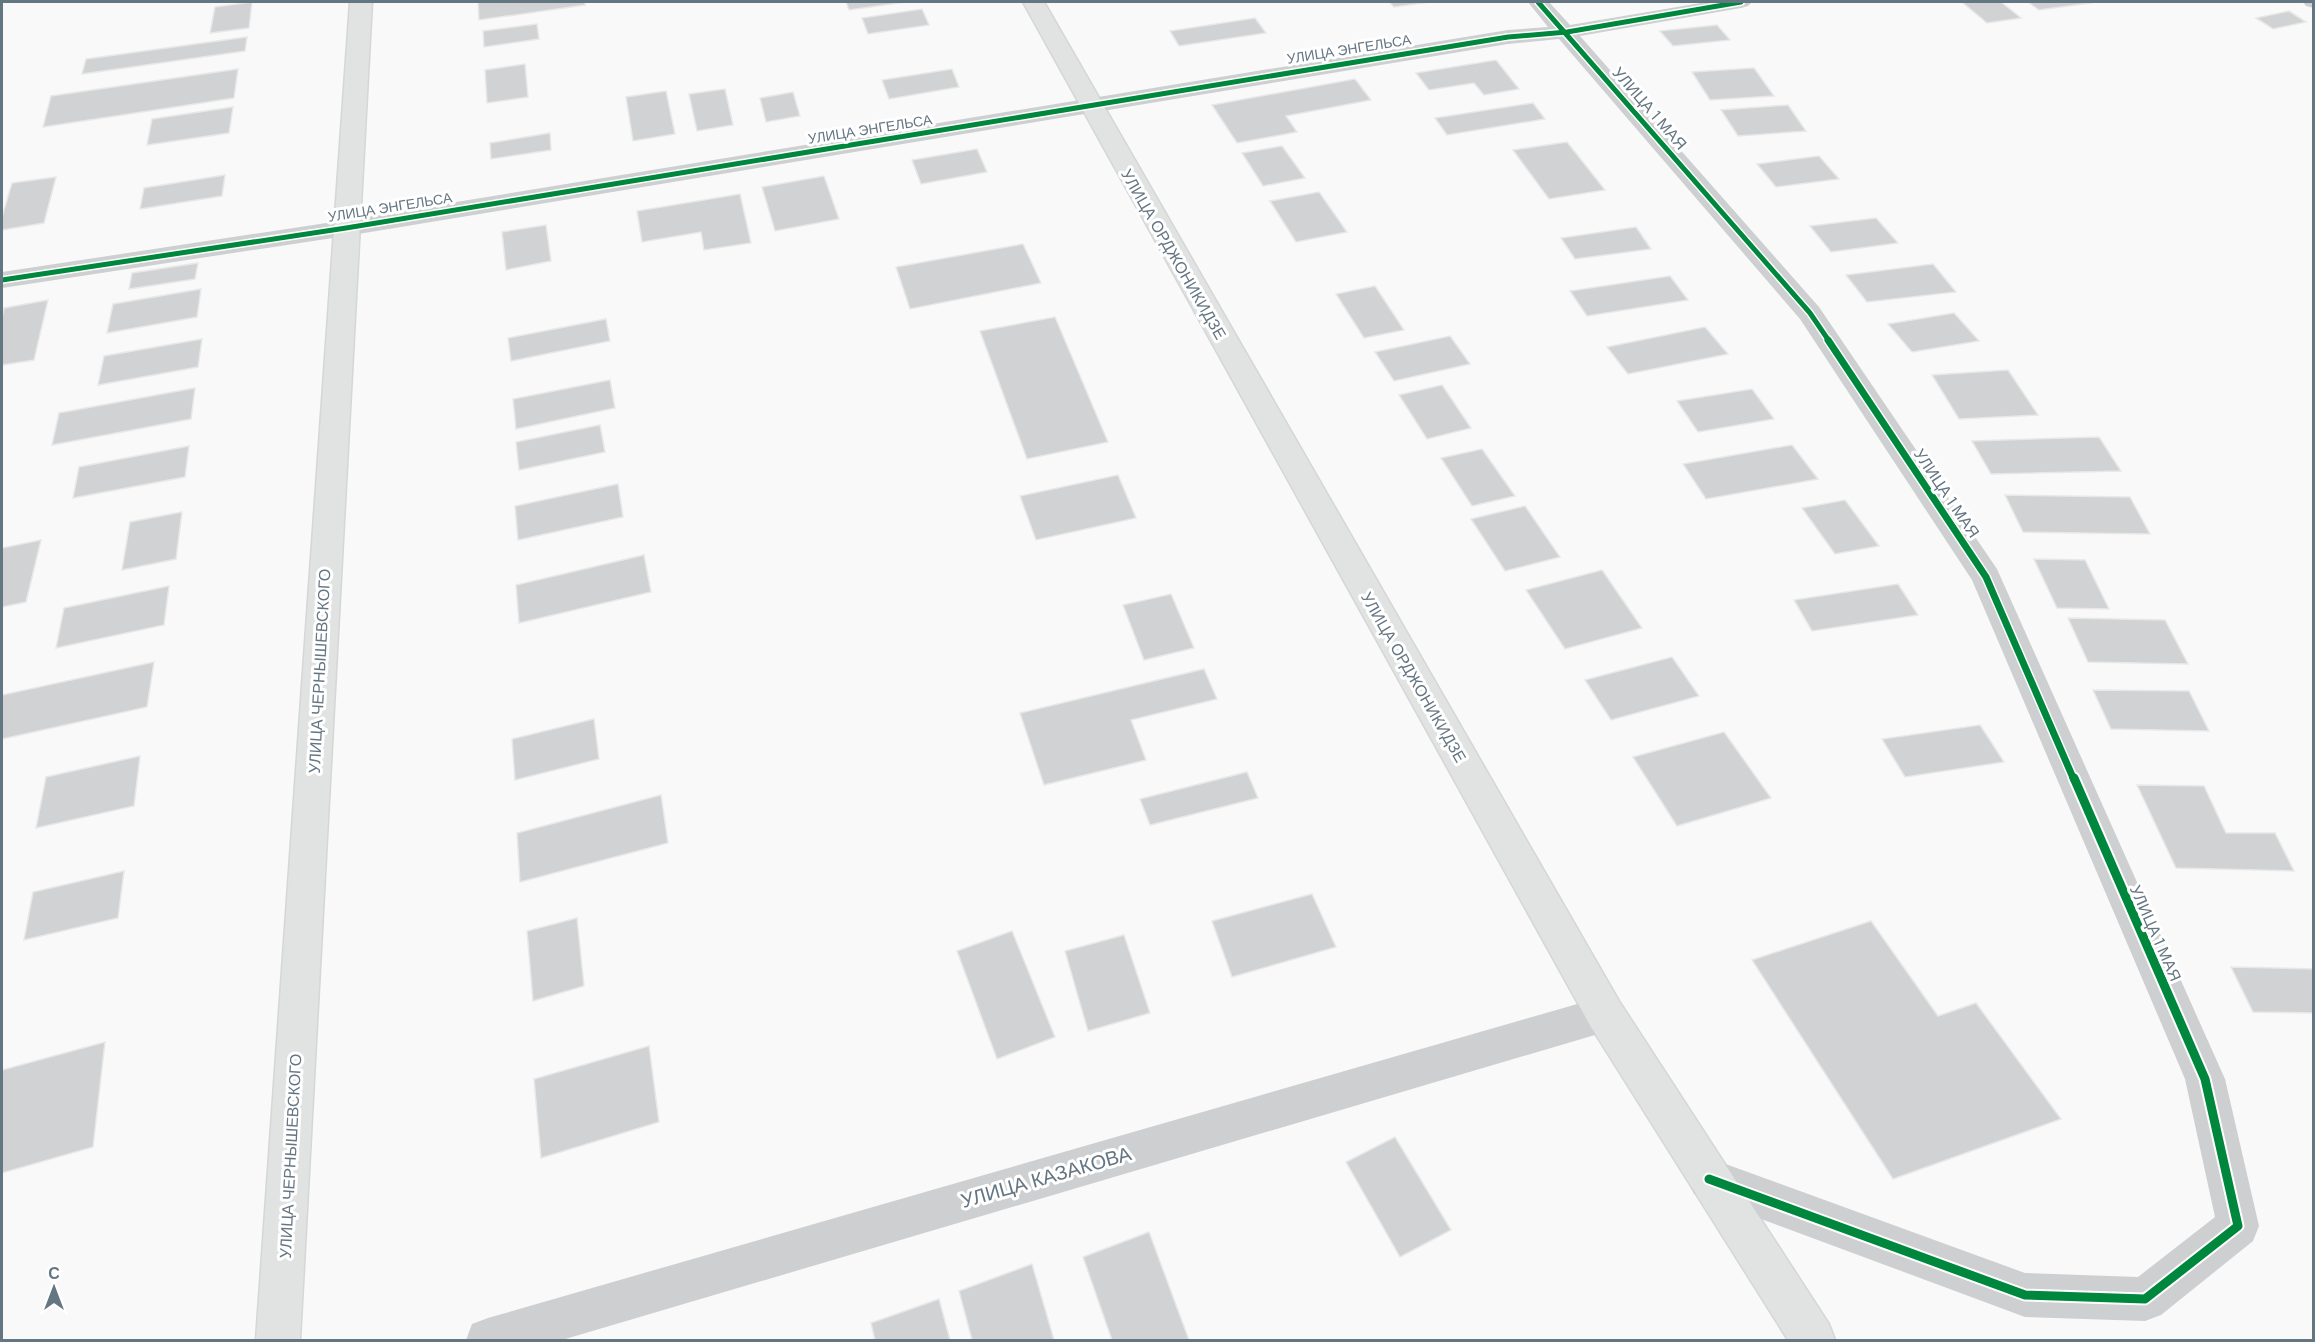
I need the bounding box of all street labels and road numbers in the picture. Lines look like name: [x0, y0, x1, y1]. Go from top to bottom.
street label: УЛИЦА ЭНГЕЛЬСА: [1286, 30, 1413, 68]
street label: УЛИЦА 1 МАЯ: [1608, 62, 1691, 154]
street label: УЛИЦА ЭНГЕЛЬСА: [807, 110, 934, 148]
street label: УЛИЦА ОРДЖОНИКИДЗЕ: [1116, 165, 1231, 343]
street label: УЛИЦА ЭНГЕЛЬСА: [327, 188, 454, 226]
street label: УЛИЦА 1 МАЯ: [1909, 445, 1984, 542]
street label: УЛИЦА ЧЕРНЫШЕВСКОГО: [304, 568, 335, 774]
street label: УЛИЦА ОРДЖОНИКИДЗЕ: [1356, 588, 1471, 766]
street label: УЛИЦА 1 МАЯ: [2125, 882, 2186, 985]
street label: УЛИЦА ЧЕРНЫШЕВСКОГО: [275, 1053, 306, 1259]
street label: УЛИЦА КАЗАКОВА: [958, 1140, 1135, 1214]

